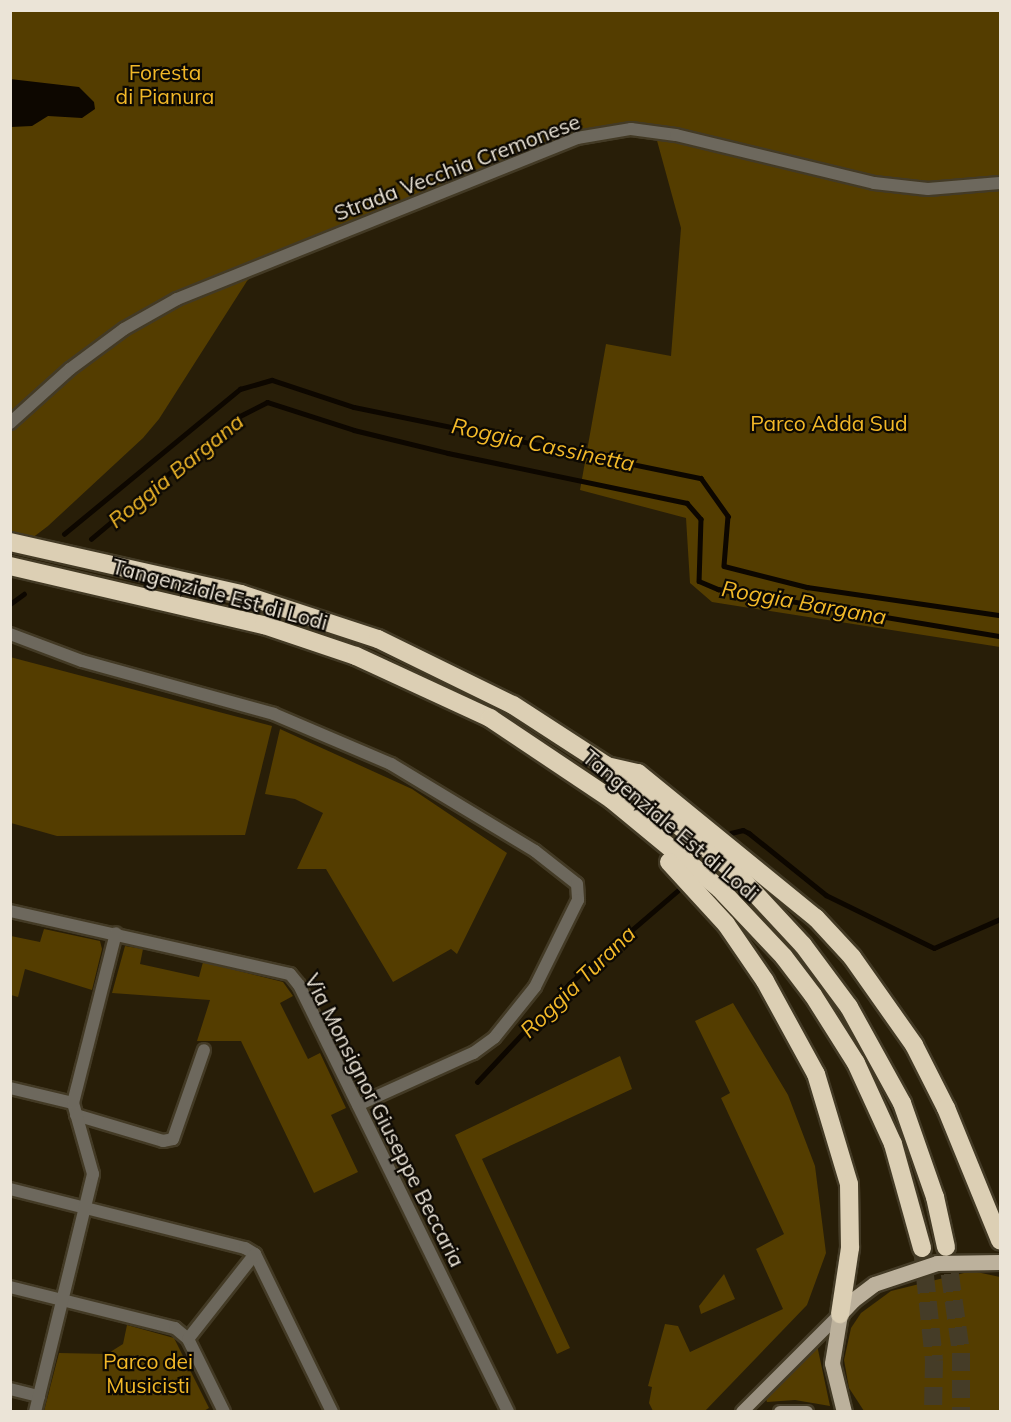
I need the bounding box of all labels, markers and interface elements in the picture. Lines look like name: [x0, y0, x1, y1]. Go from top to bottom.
park label: Foresta di Pianura: [116, 59, 214, 109]
street label: Strada Vecchia Cremonese: [331, 108, 583, 226]
water label: Roggia Bargana: [103, 408, 249, 534]
park label: Parco Adda Sud: [750, 410, 908, 436]
water label: Roggia Cassinetta: [449, 413, 637, 477]
street label: Tangenziale Est di Lodi: [109, 553, 331, 635]
water label: Roggia Bargana: [720, 576, 888, 630]
street label: Tangenziale Est di Lodi: [578, 744, 764, 906]
water label: Roggia Turana: [515, 920, 641, 1044]
street label: Via Monsignor Giuseppe Beccaria: [300, 969, 470, 1271]
park label: Parco dei Musicisti: [103, 1348, 193, 1398]

